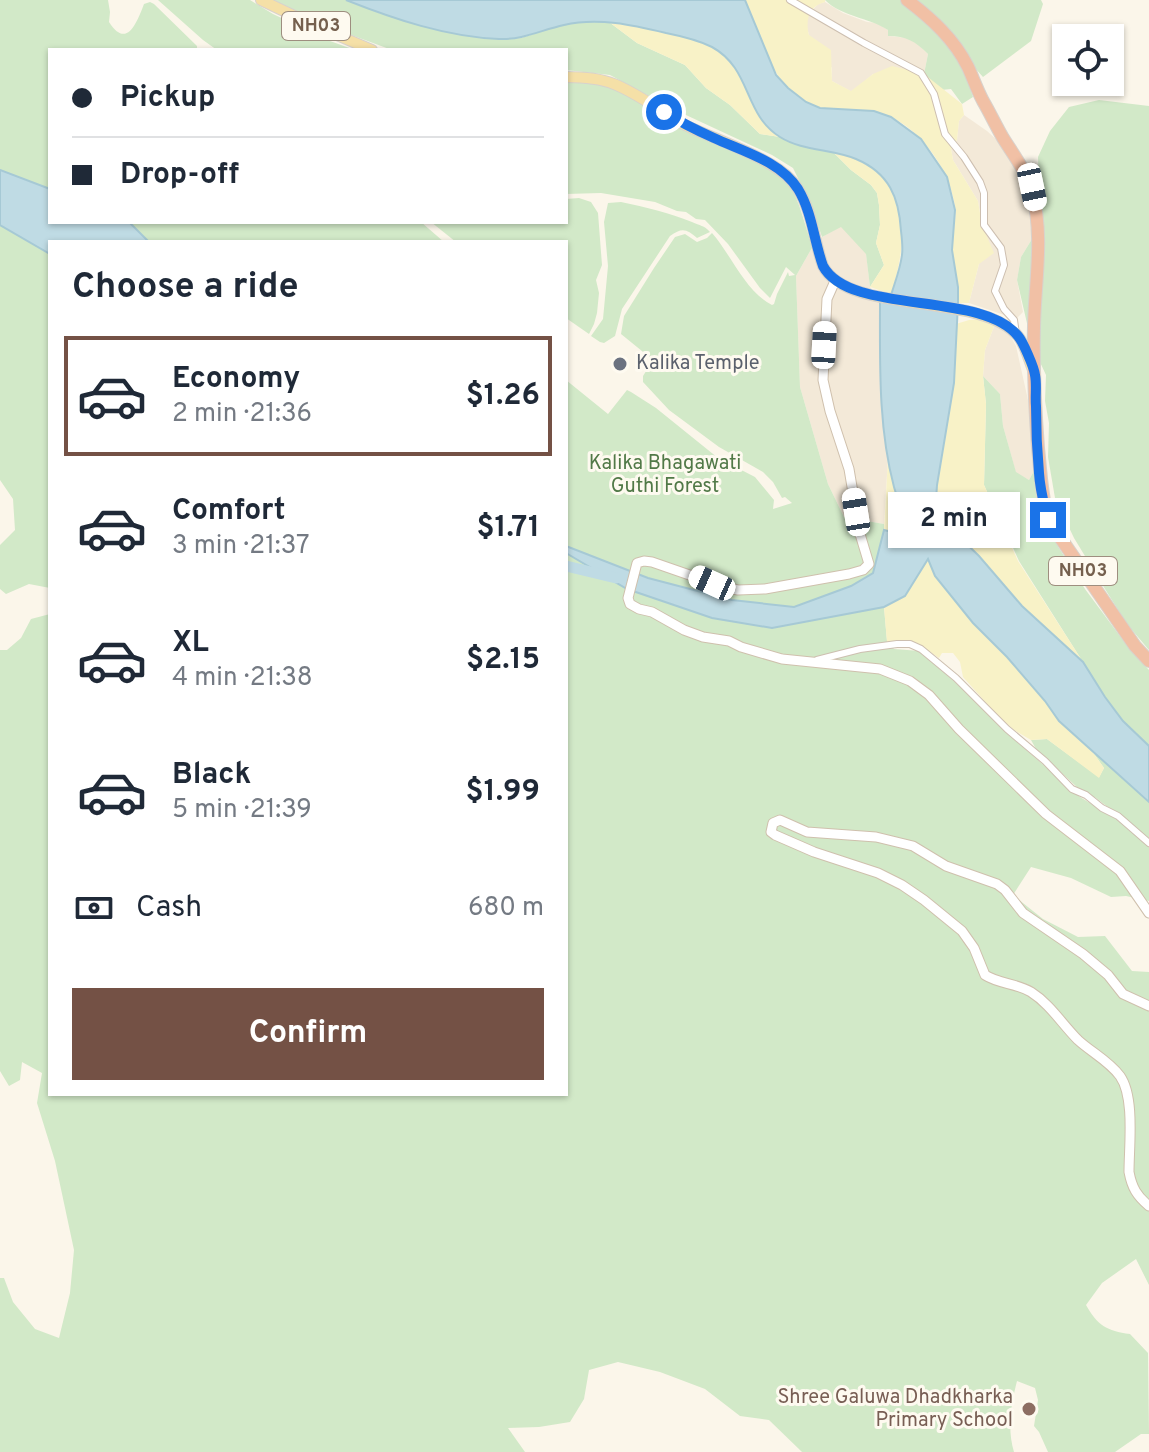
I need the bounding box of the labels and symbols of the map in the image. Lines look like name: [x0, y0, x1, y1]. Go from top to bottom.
road number: NH03: [282, 12, 350, 40]
route start: [646, 94, 682, 130]
car: [1015, 161, 1049, 213]
car: [811, 320, 837, 370]
place label: Kalika Temple: [636, 351, 760, 377]
marker: Kalika Temple: [611, 355, 629, 373]
park label: Kalika Bhagawati Guthi Forest: [589, 451, 741, 500]
car: [840, 486, 872, 538]
callout: 2 min: [888, 492, 1020, 548]
route end: [1030, 502, 1066, 538]
road number: NH03: [1049, 557, 1117, 585]
car: [685, 562, 739, 604]
place label: Shree Galuwa Dhadkharka Primary School: [777, 1385, 1013, 1434]
marker: Shree Galuwa Dhadkharka Primary School: [1020, 1400, 1038, 1418]

